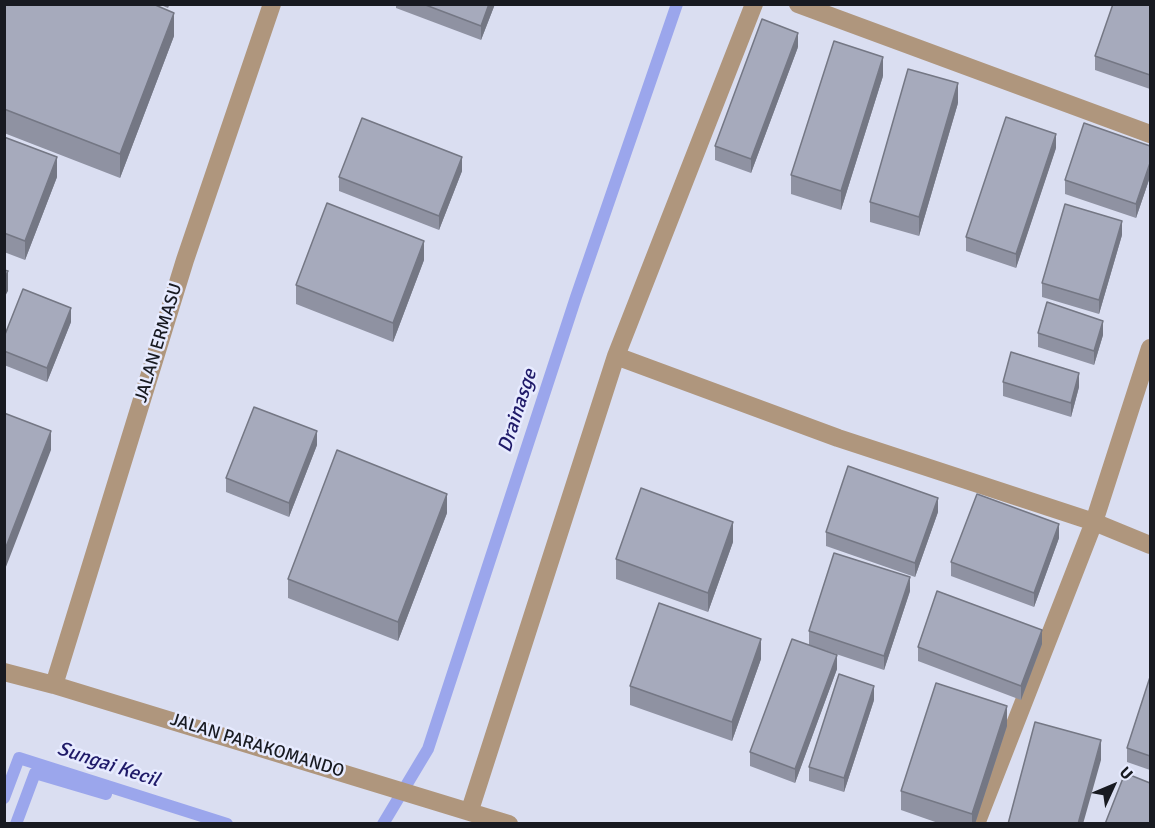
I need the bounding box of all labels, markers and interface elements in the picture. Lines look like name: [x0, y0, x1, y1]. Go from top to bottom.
street label: JALAN ERMASU: [131, 281, 187, 405]
water label: Drainasge: [493, 366, 543, 456]
street label: JALAN PARAKOMANDO: [167, 709, 347, 783]
water label: Sungai Kecil: [54, 737, 162, 793]
north arrow: [1083, 756, 1143, 816]
text: U: [1115, 763, 1137, 784]

